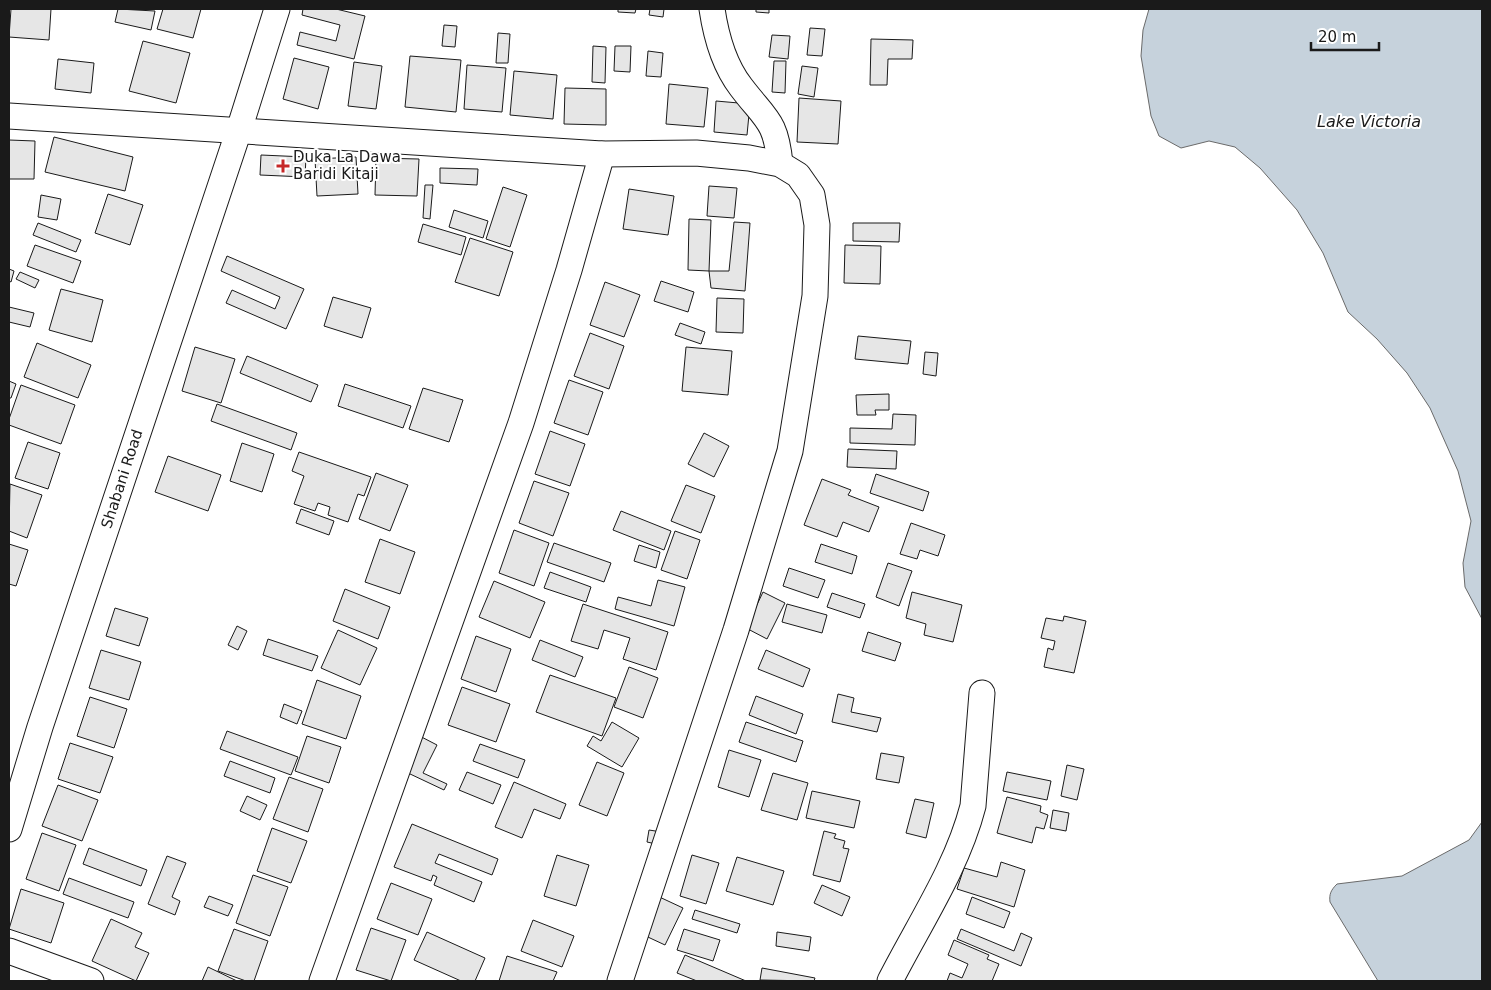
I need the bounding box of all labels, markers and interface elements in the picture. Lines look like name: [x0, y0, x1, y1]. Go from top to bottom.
scale bar: [1311, 20, 1378, 52]
text: 20 m: [1318, 28, 1356, 46]
water label: Lake Victoria: [1317, 112, 1421, 131]
place label: Duka La Dawa Baridi Kitaji: [293, 148, 401, 183]
marker: Duka La Dawa Baridi Kitaji: [277, 160, 289, 172]
street label: Shabani Road: [98, 427, 146, 531]

